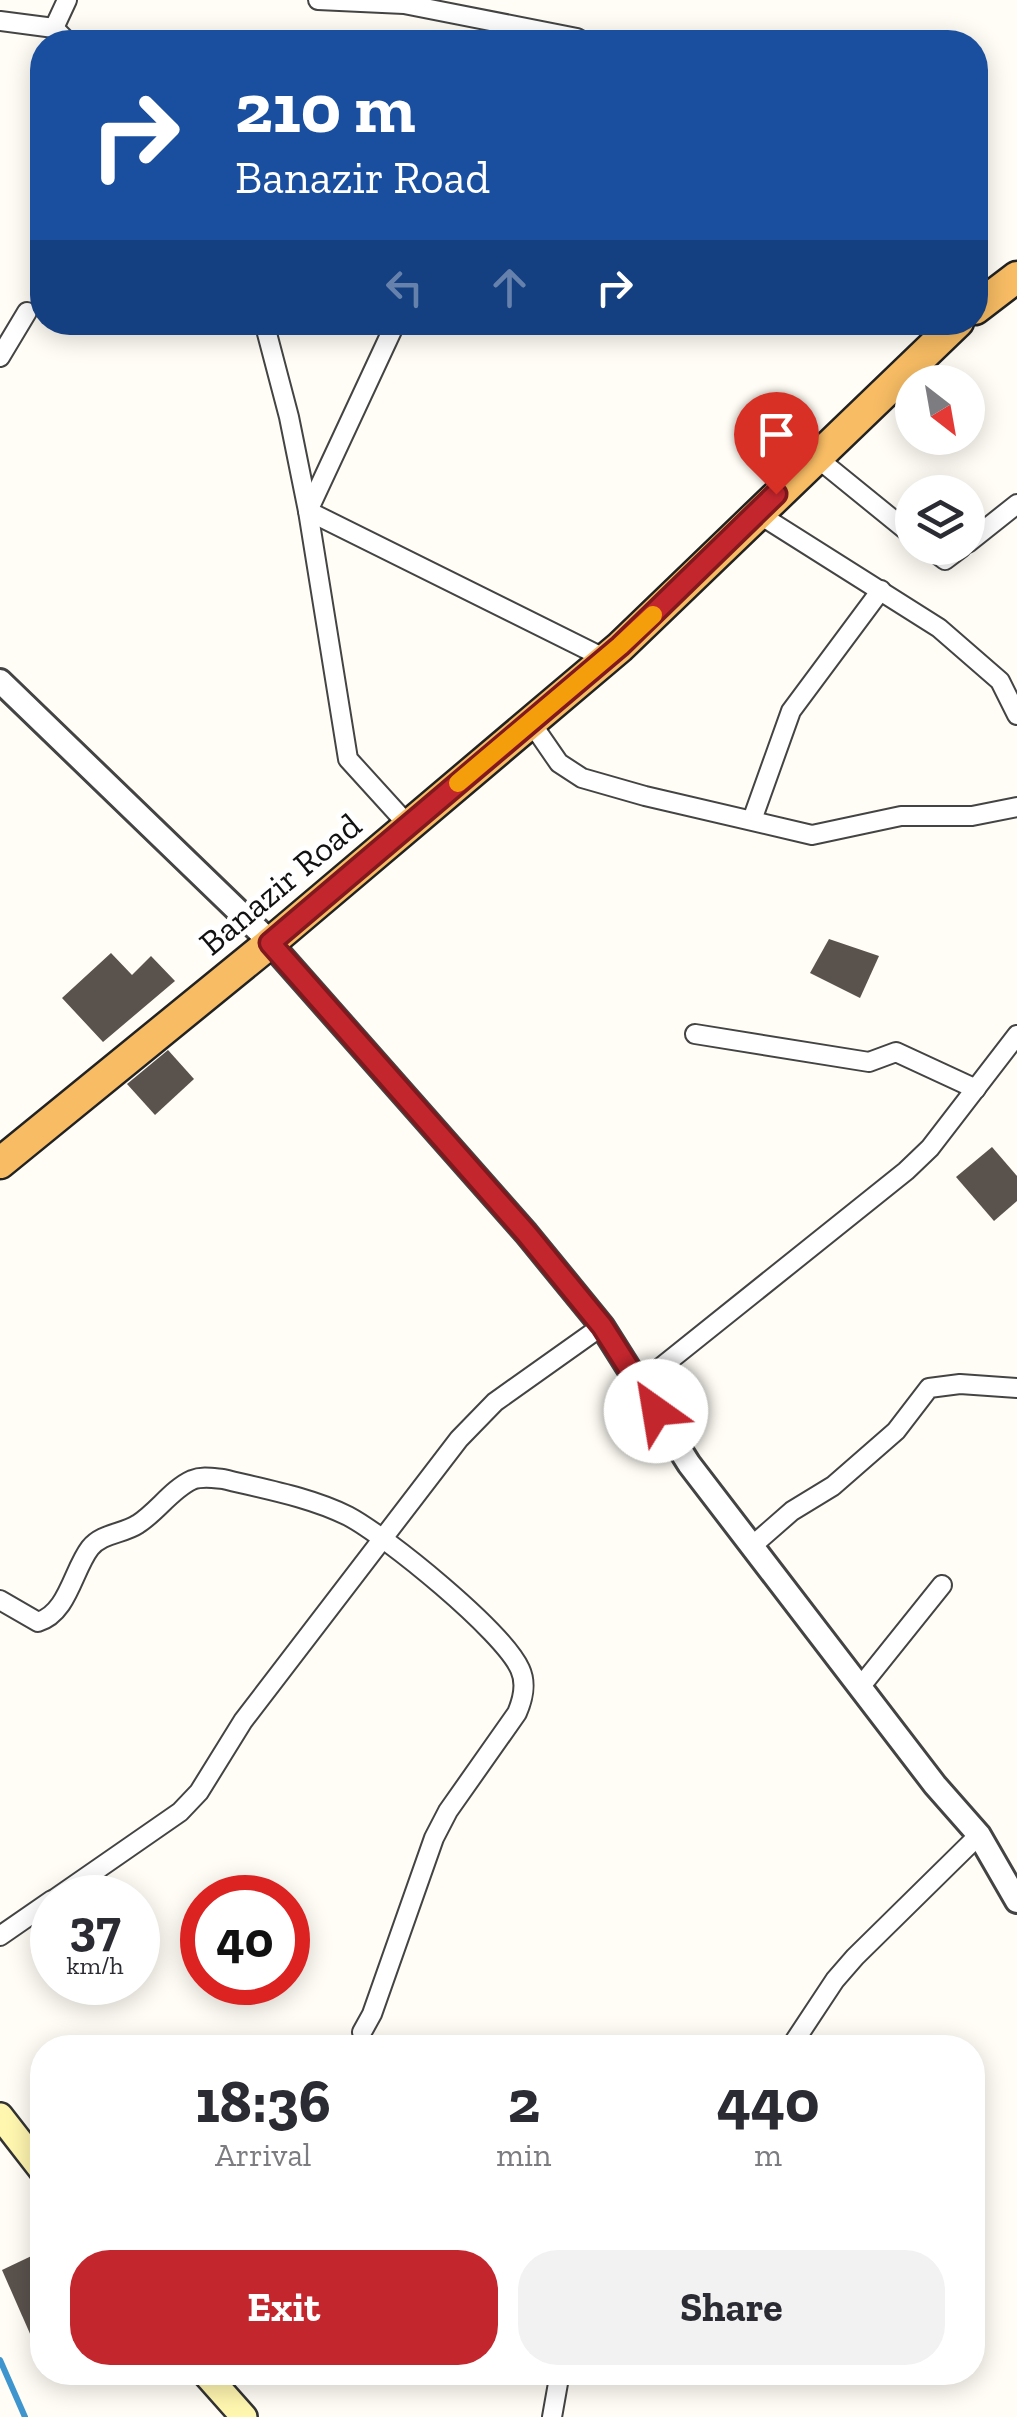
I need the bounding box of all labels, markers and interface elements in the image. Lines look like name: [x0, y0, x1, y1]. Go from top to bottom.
text: 210 m: [235, 66, 416, 150]
icon: right: [70, 70, 200, 200]
text: Banazir Road: [235, 151, 490, 205]
icon: left: [377, 260, 432, 315]
icon: ahead: [482, 260, 537, 315]
icon: right: [587, 260, 642, 315]
north arrow: [895, 365, 985, 455]
map controls: [895, 365, 985, 565]
pin: [734, 392, 819, 495]
icon: arrive: [749, 407, 804, 462]
button: layers: [895, 475, 985, 565]
street label: Banazir Road: [191, 804, 369, 964]
position arrow: [604, 1359, 708, 1463]
speed limit sign: 40: [180, 1875, 310, 2005]
text: 37: [69, 1898, 121, 1958]
text: km/h: [66, 1950, 124, 1980]
text: 18:36: [195, 2065, 331, 2137]
text: 2: [508, 2065, 540, 2137]
text: 440: [717, 2065, 820, 2137]
text: Arrival: [215, 2136, 311, 2174]
text: min: [496, 2136, 551, 2174]
text: m: [754, 2136, 782, 2174]
button: Exit: [70, 2250, 498, 2365]
button: Share: [518, 2250, 945, 2365]

